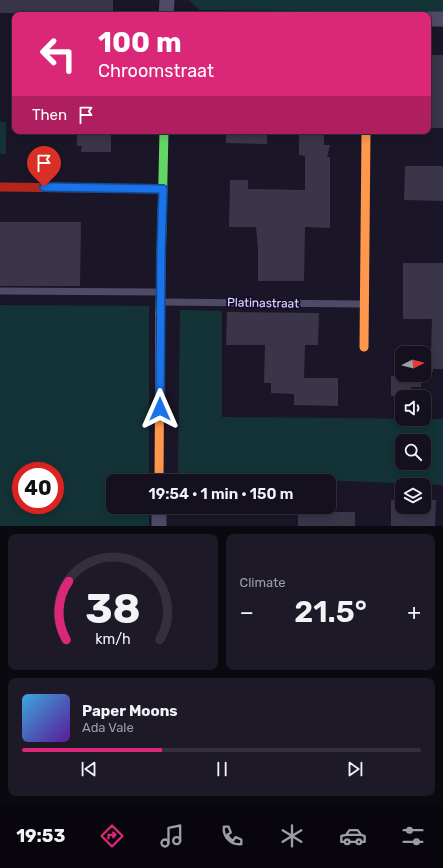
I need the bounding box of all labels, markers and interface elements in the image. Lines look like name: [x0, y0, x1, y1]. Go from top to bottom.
text: 100 m: [98, 26, 182, 59]
icon: left: [32, 28, 84, 80]
text: Chroomstraat: [98, 60, 214, 82]
icon: arrive: [75, 104, 97, 126]
text: Then: [32, 106, 67, 124]
pin: [27, 146, 61, 187]
icon: arrive: [33, 152, 55, 174]
street label: Platinastraat: [227, 295, 299, 311]
north arrow: [395, 346, 431, 382]
map controls: [395, 346, 431, 514]
position arrow: [139, 388, 181, 430]
button: sound: [395, 390, 431, 426]
button: search: [395, 434, 431, 470]
speed limit sign: 40: [12, 462, 64, 514]
button: layers: [395, 478, 431, 514]
text: 19:54 · 1 min · 150 m: [149, 485, 293, 503]
text: Climate: [240, 575, 286, 590]
text: 38: [85, 584, 141, 633]
text: 21.5°: [294, 594, 367, 630]
text: −: [240, 599, 254, 626]
text: +: [407, 599, 421, 626]
text: km/h: [95, 631, 131, 648]
text: Paper Moons: [82, 702, 178, 720]
text: Ada Vale: [82, 720, 134, 735]
icon: previous: [78, 758, 100, 780]
icon: pause: [211, 758, 233, 780]
icon: next: [344, 758, 366, 780]
icon: directions: [98, 822, 126, 850]
icon: music: [158, 822, 186, 850]
icon: phone: [218, 822, 246, 850]
icon: climate: [278, 822, 306, 850]
icon: car: [339, 822, 367, 850]
icon: filters: [399, 822, 427, 850]
text: 19:53: [16, 825, 65, 847]

